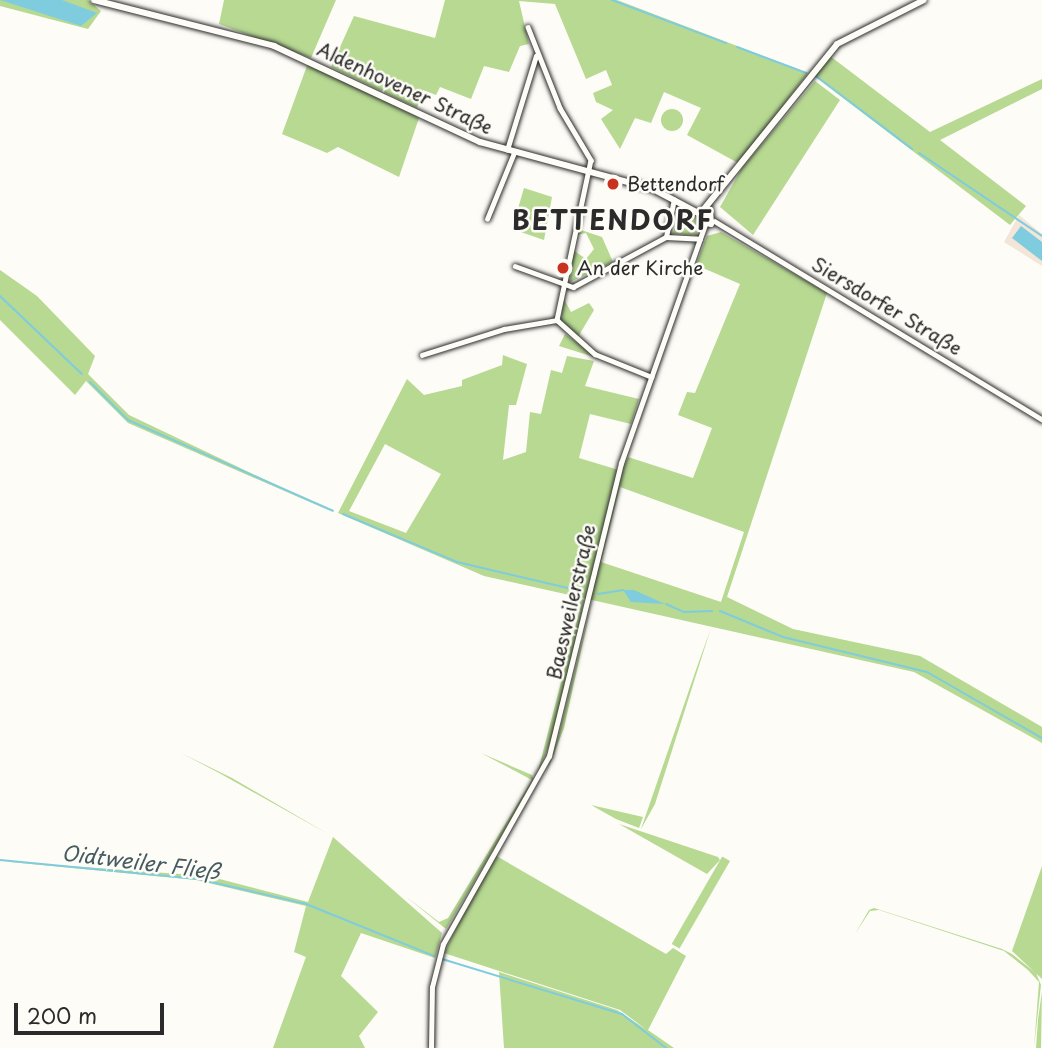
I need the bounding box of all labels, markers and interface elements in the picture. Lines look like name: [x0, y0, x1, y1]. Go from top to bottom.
street label: Aldenhovener Straße: [313, 37, 497, 139]
place label: Bettendorf: [627, 173, 724, 195]
marker: Bettendorf: [605, 176, 621, 192]
district label: BETTENDORF: [515, 204, 711, 236]
street label: Siersdorfer Straße: [808, 252, 966, 360]
place label: An der Kirche: [577, 257, 703, 279]
marker: An der Kirche: [555, 260, 571, 276]
street label: Baesweilerstraße: [542, 522, 600, 682]
water label: Oidtweiler Fließ: [60, 839, 222, 883]
scale bar: [18, 988, 168, 1032]
text: 200 m: [27, 999, 97, 1031]

